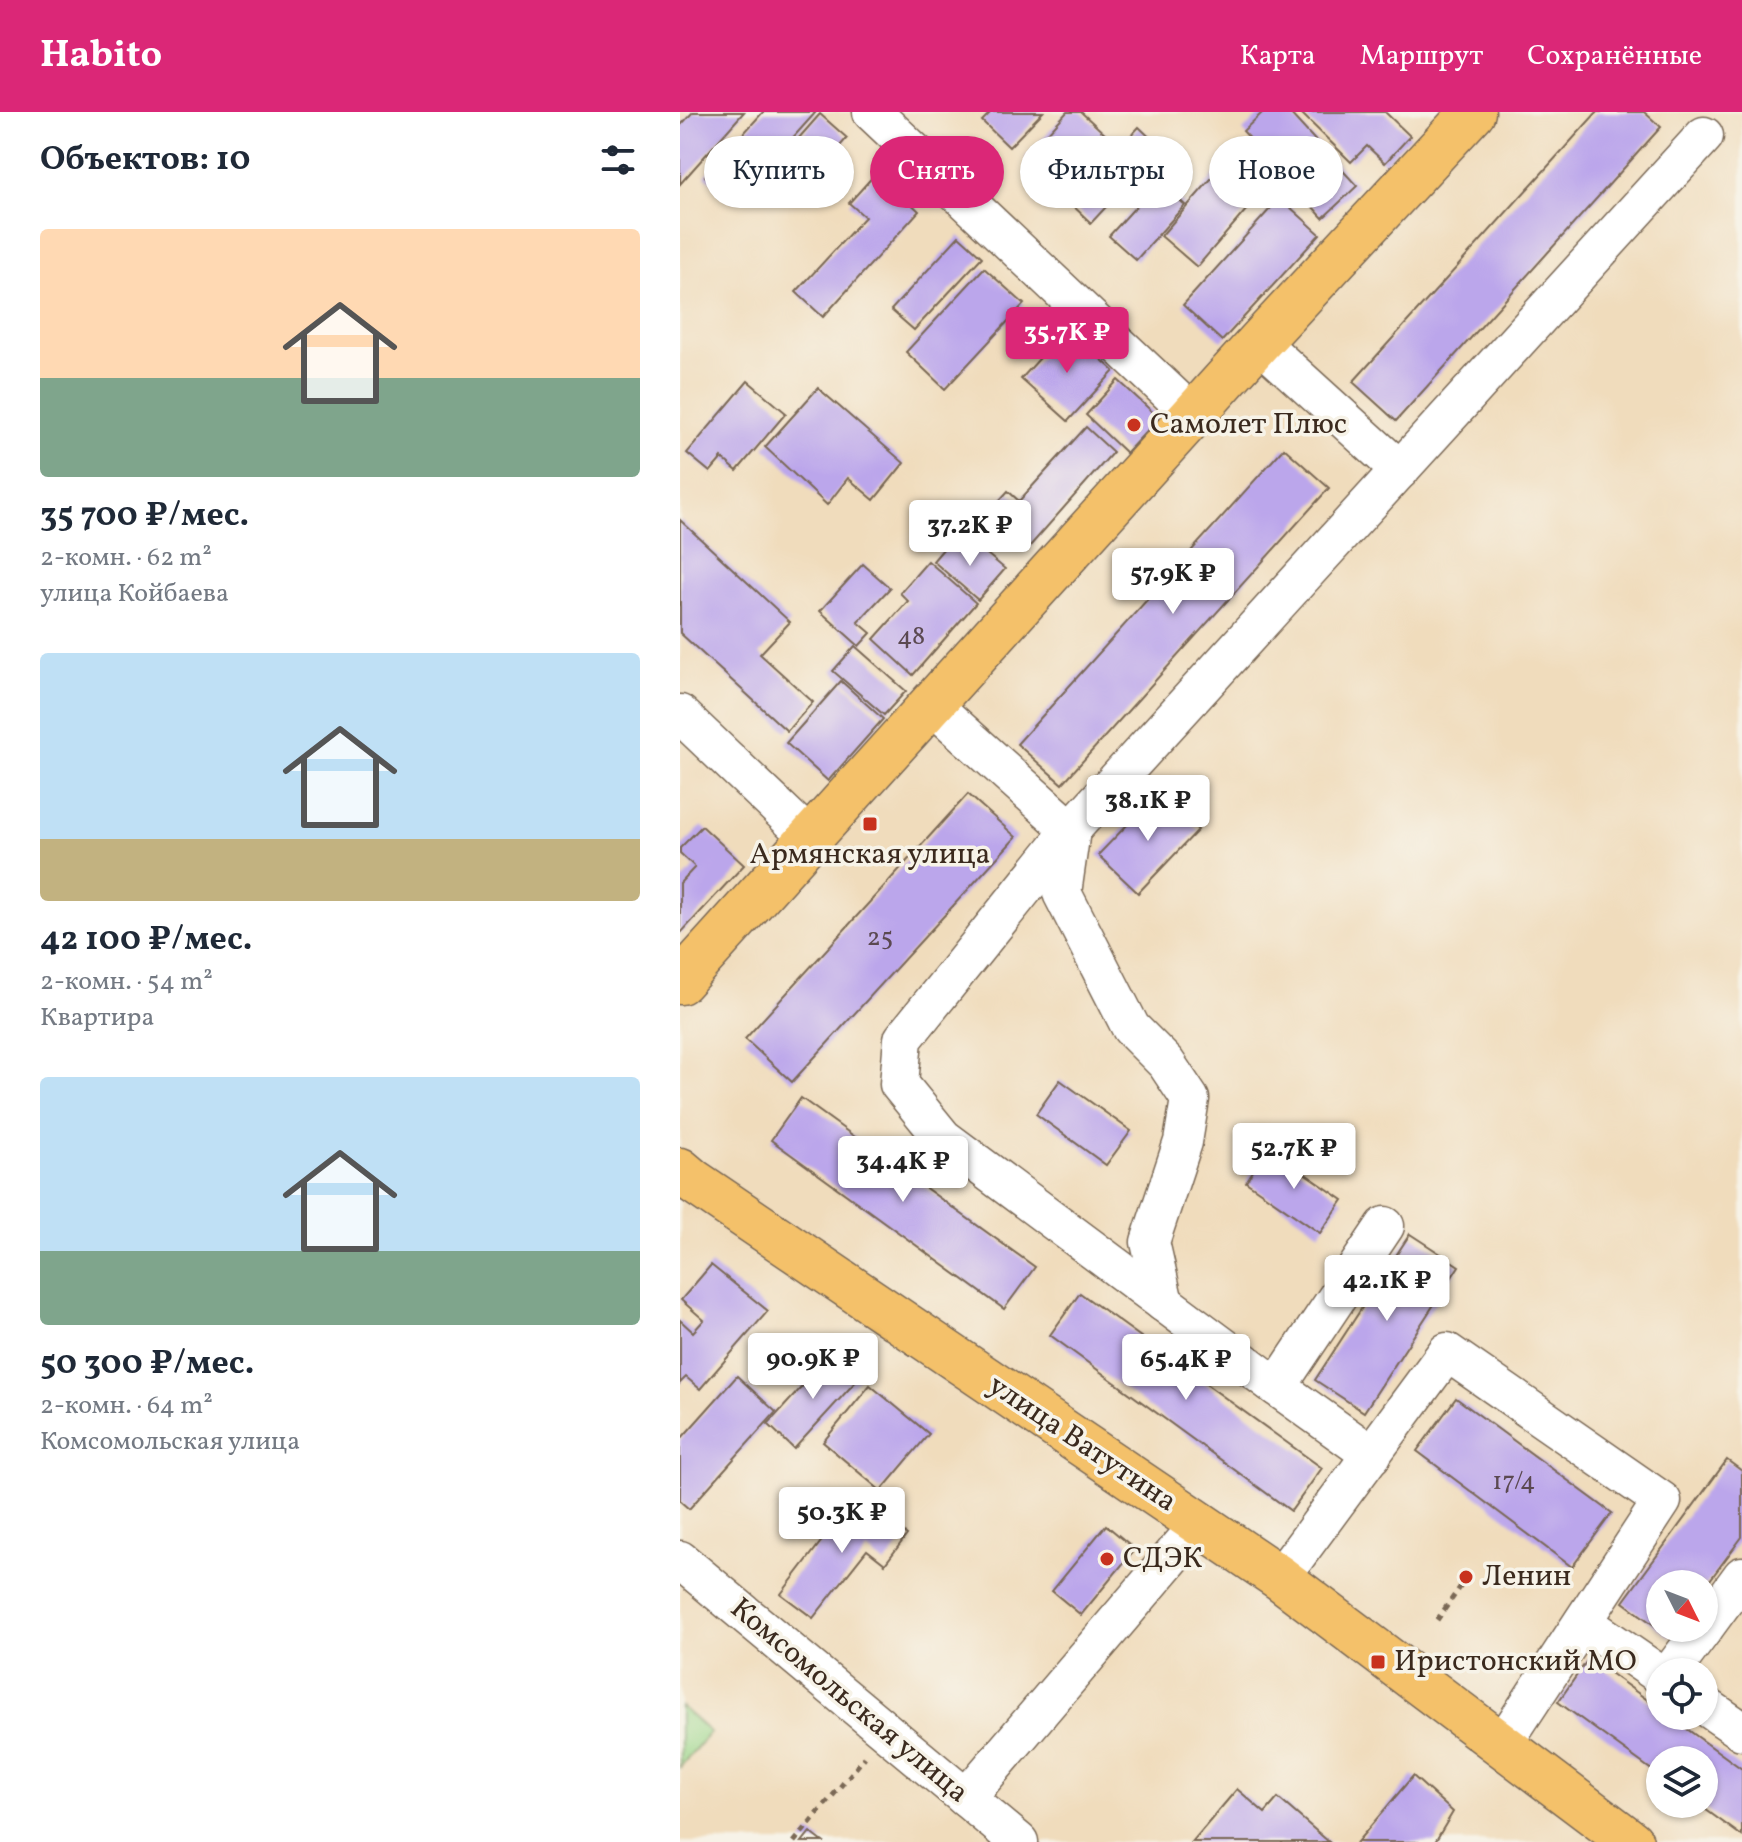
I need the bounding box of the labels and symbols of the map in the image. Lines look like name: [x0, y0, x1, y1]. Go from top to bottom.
pin: 35.7K ₽: [993, 307, 1141, 375]
place label: Самолет Плюс: [1150, 404, 1347, 446]
marker: Самолет Плюс: [1125, 416, 1143, 434]
pin: 37.2K ₽: [896, 500, 1044, 568]
pin: 57.9K ₽: [1099, 548, 1247, 616]
house number: 48: [897, 619, 925, 655]
pin: 38.1K ₽: [1074, 775, 1222, 843]
marker: Армянская улица: [861, 815, 879, 833]
place label: Армянская улица: [750, 834, 990, 876]
house number: 25: [867, 920, 893, 956]
pin: 52.7K ₽: [1220, 1123, 1368, 1191]
pin: 34.4K ₽: [829, 1136, 977, 1204]
pin: 42.1K ₽: [1313, 1255, 1461, 1323]
pin: 90.9K ₽: [739, 1333, 887, 1401]
pin: 65.4K ₽: [1112, 1334, 1260, 1402]
street label: улица Ватутина: [979, 1365, 1185, 1523]
house number: 17/4: [1492, 1464, 1536, 1500]
pin: 50.3K ₽: [768, 1487, 916, 1555]
place label: СДЭК: [1123, 1538, 1203, 1580]
marker: СДЭК: [1098, 1550, 1116, 1568]
place label: Ленин: [1482, 1556, 1571, 1598]
marker: Ленин: [1457, 1568, 1475, 1586]
north arrow: [1646, 1570, 1718, 1642]
street label: Комсомольская улица: [721, 1588, 977, 1814]
place label: Иристонский МО: [1394, 1641, 1637, 1683]
marker: Иристонский МО: [1369, 1653, 1387, 1671]

